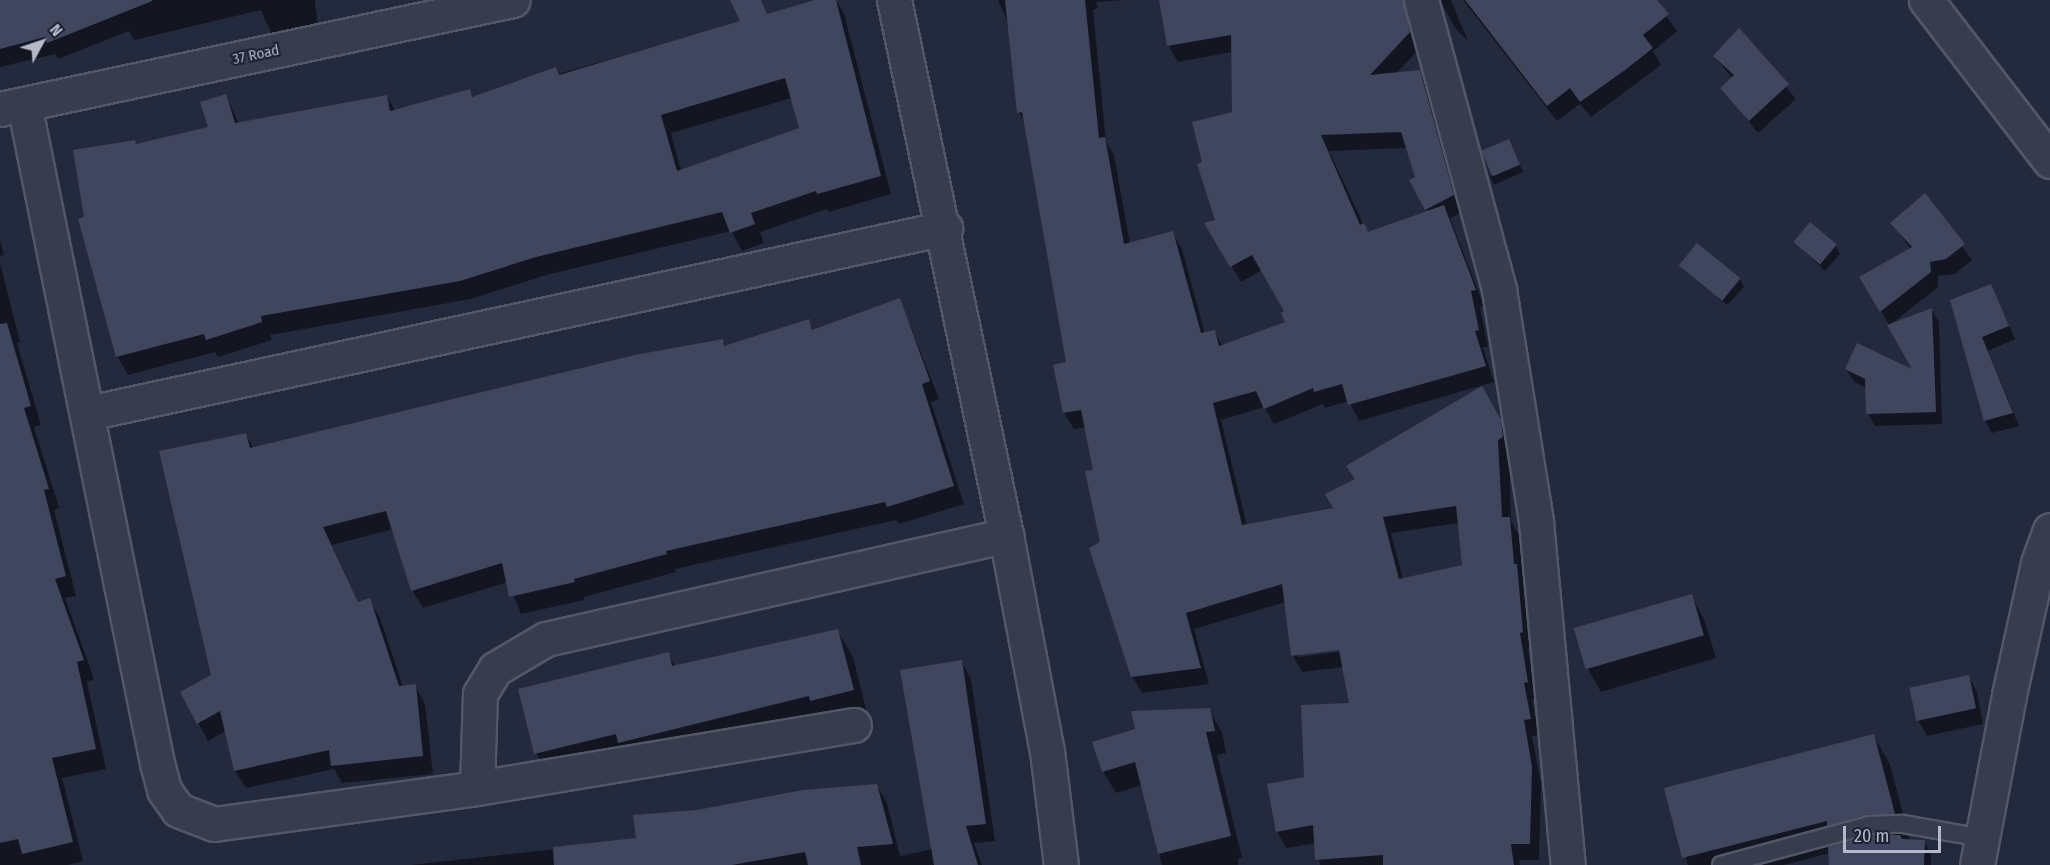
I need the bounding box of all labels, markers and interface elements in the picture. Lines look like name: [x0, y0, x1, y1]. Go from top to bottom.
north arrow: [12, 12, 72, 72]
text: N: [46, 20, 67, 40]
street label: 37 Road: [231, 41, 281, 69]
scale bar: [1846, 814, 1944, 852]
text: 20 m: [1854, 825, 1889, 847]

